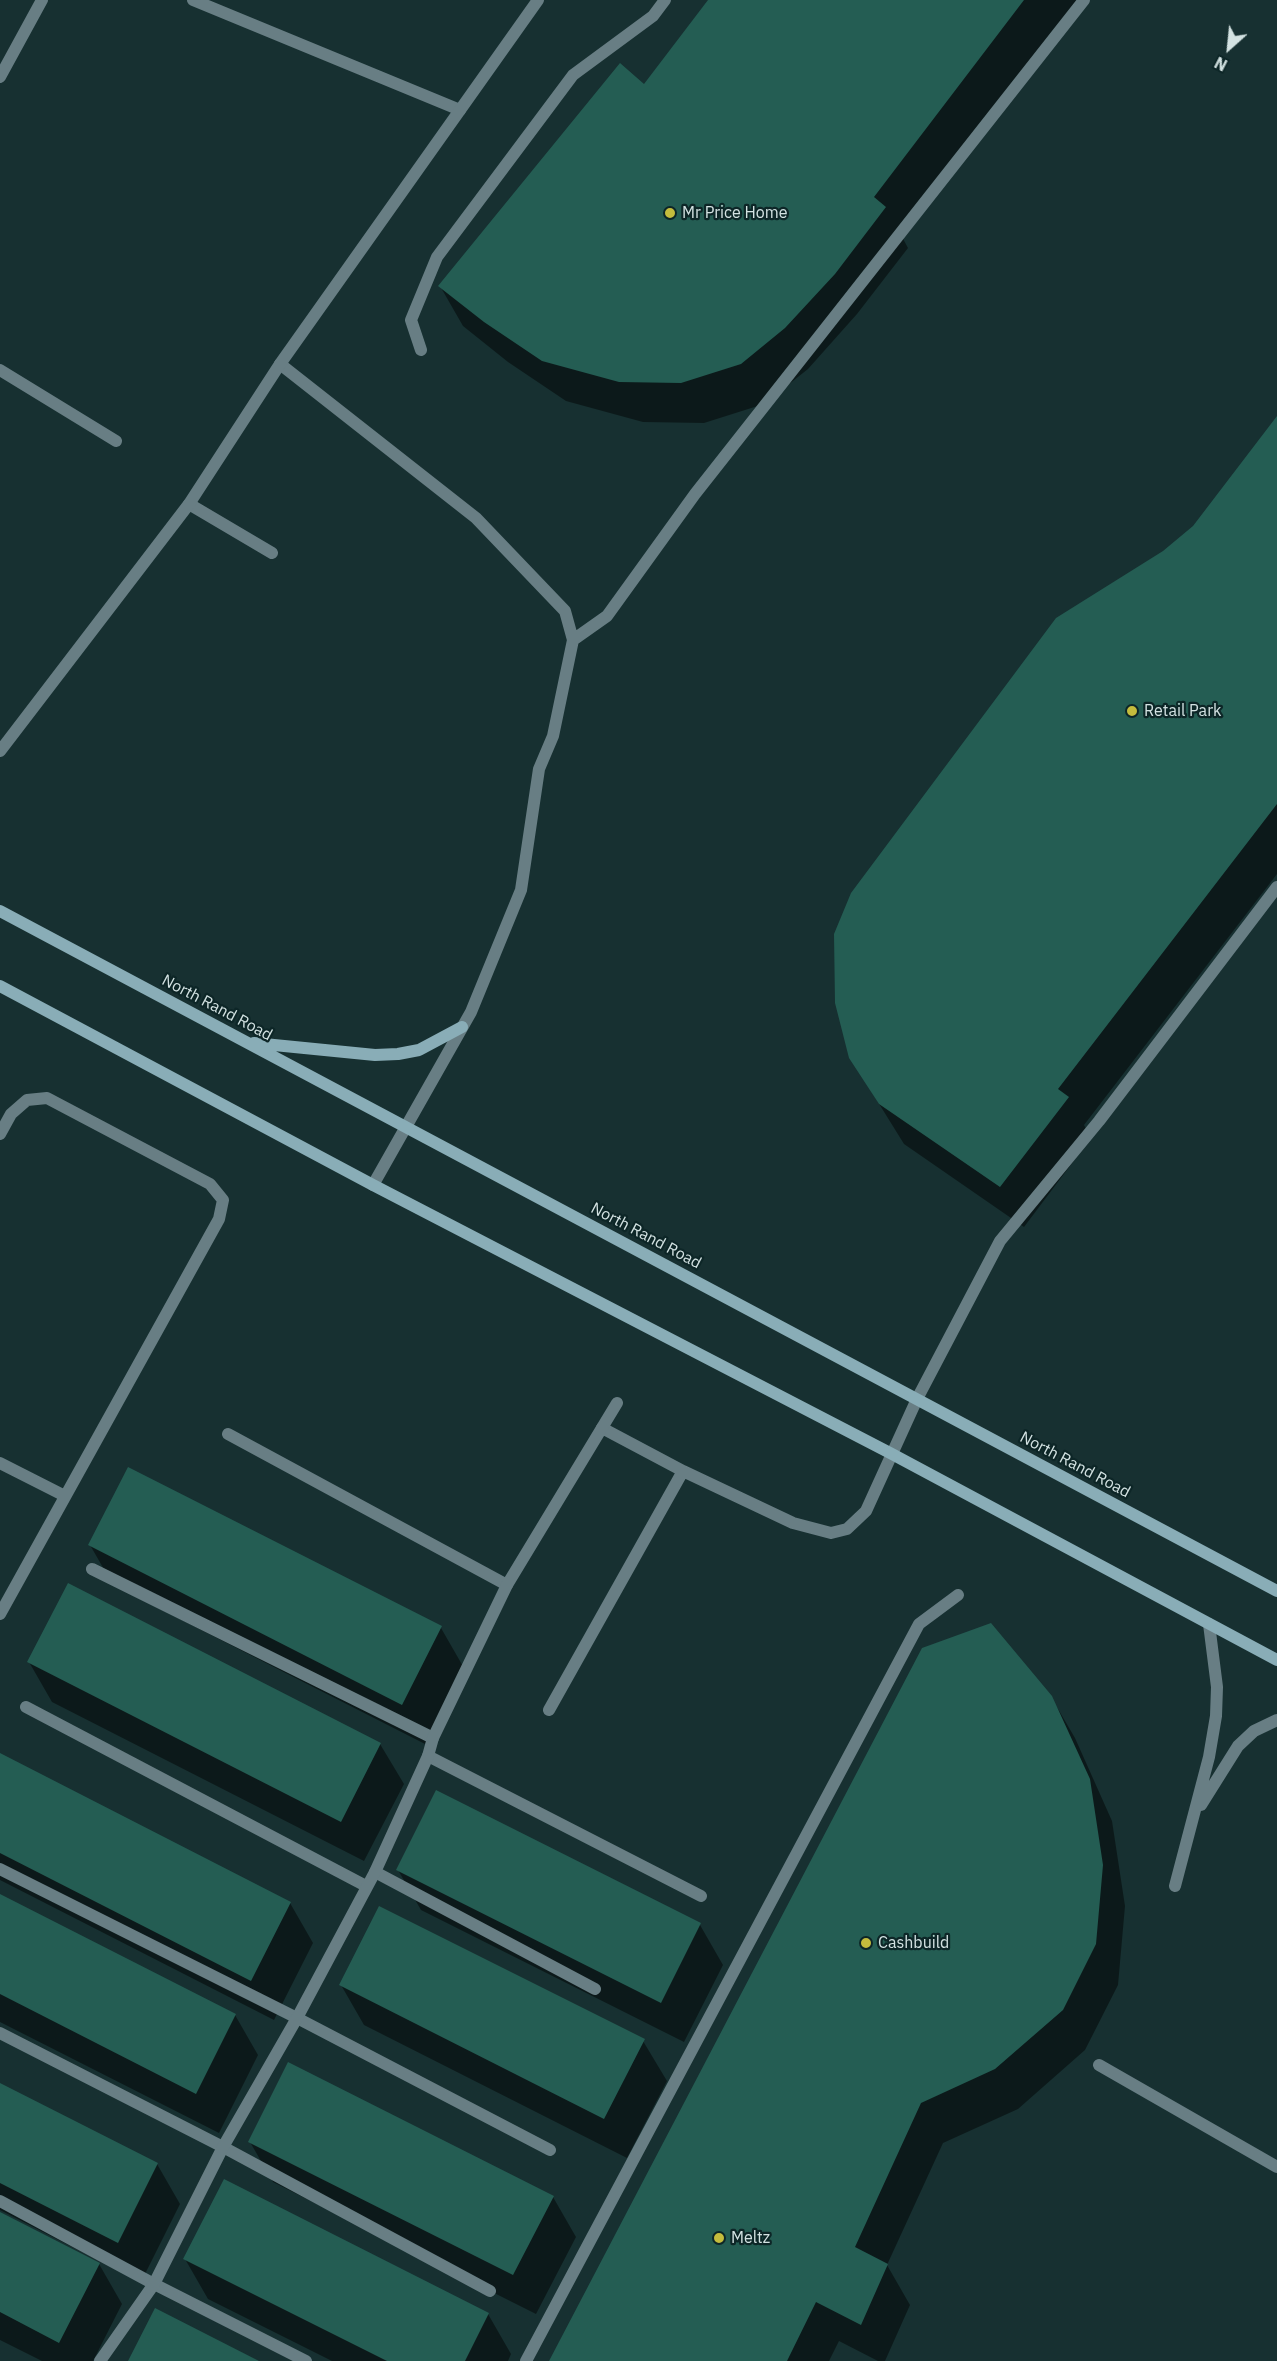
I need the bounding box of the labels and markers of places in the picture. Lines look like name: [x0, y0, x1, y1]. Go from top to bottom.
place label: Mr Price Home: [682, 203, 788, 223]
marker: Mr Price Home: [663, 206, 677, 220]
place label: Retail Park: [1144, 701, 1221, 721]
marker: Retail Park: [1125, 704, 1139, 718]
place label: Cashbuild: [878, 1933, 949, 1953]
marker: Cashbuild: [859, 1936, 873, 1950]
place label: Meltz: [731, 2228, 770, 2248]
marker: Meltz: [712, 2231, 726, 2245]

